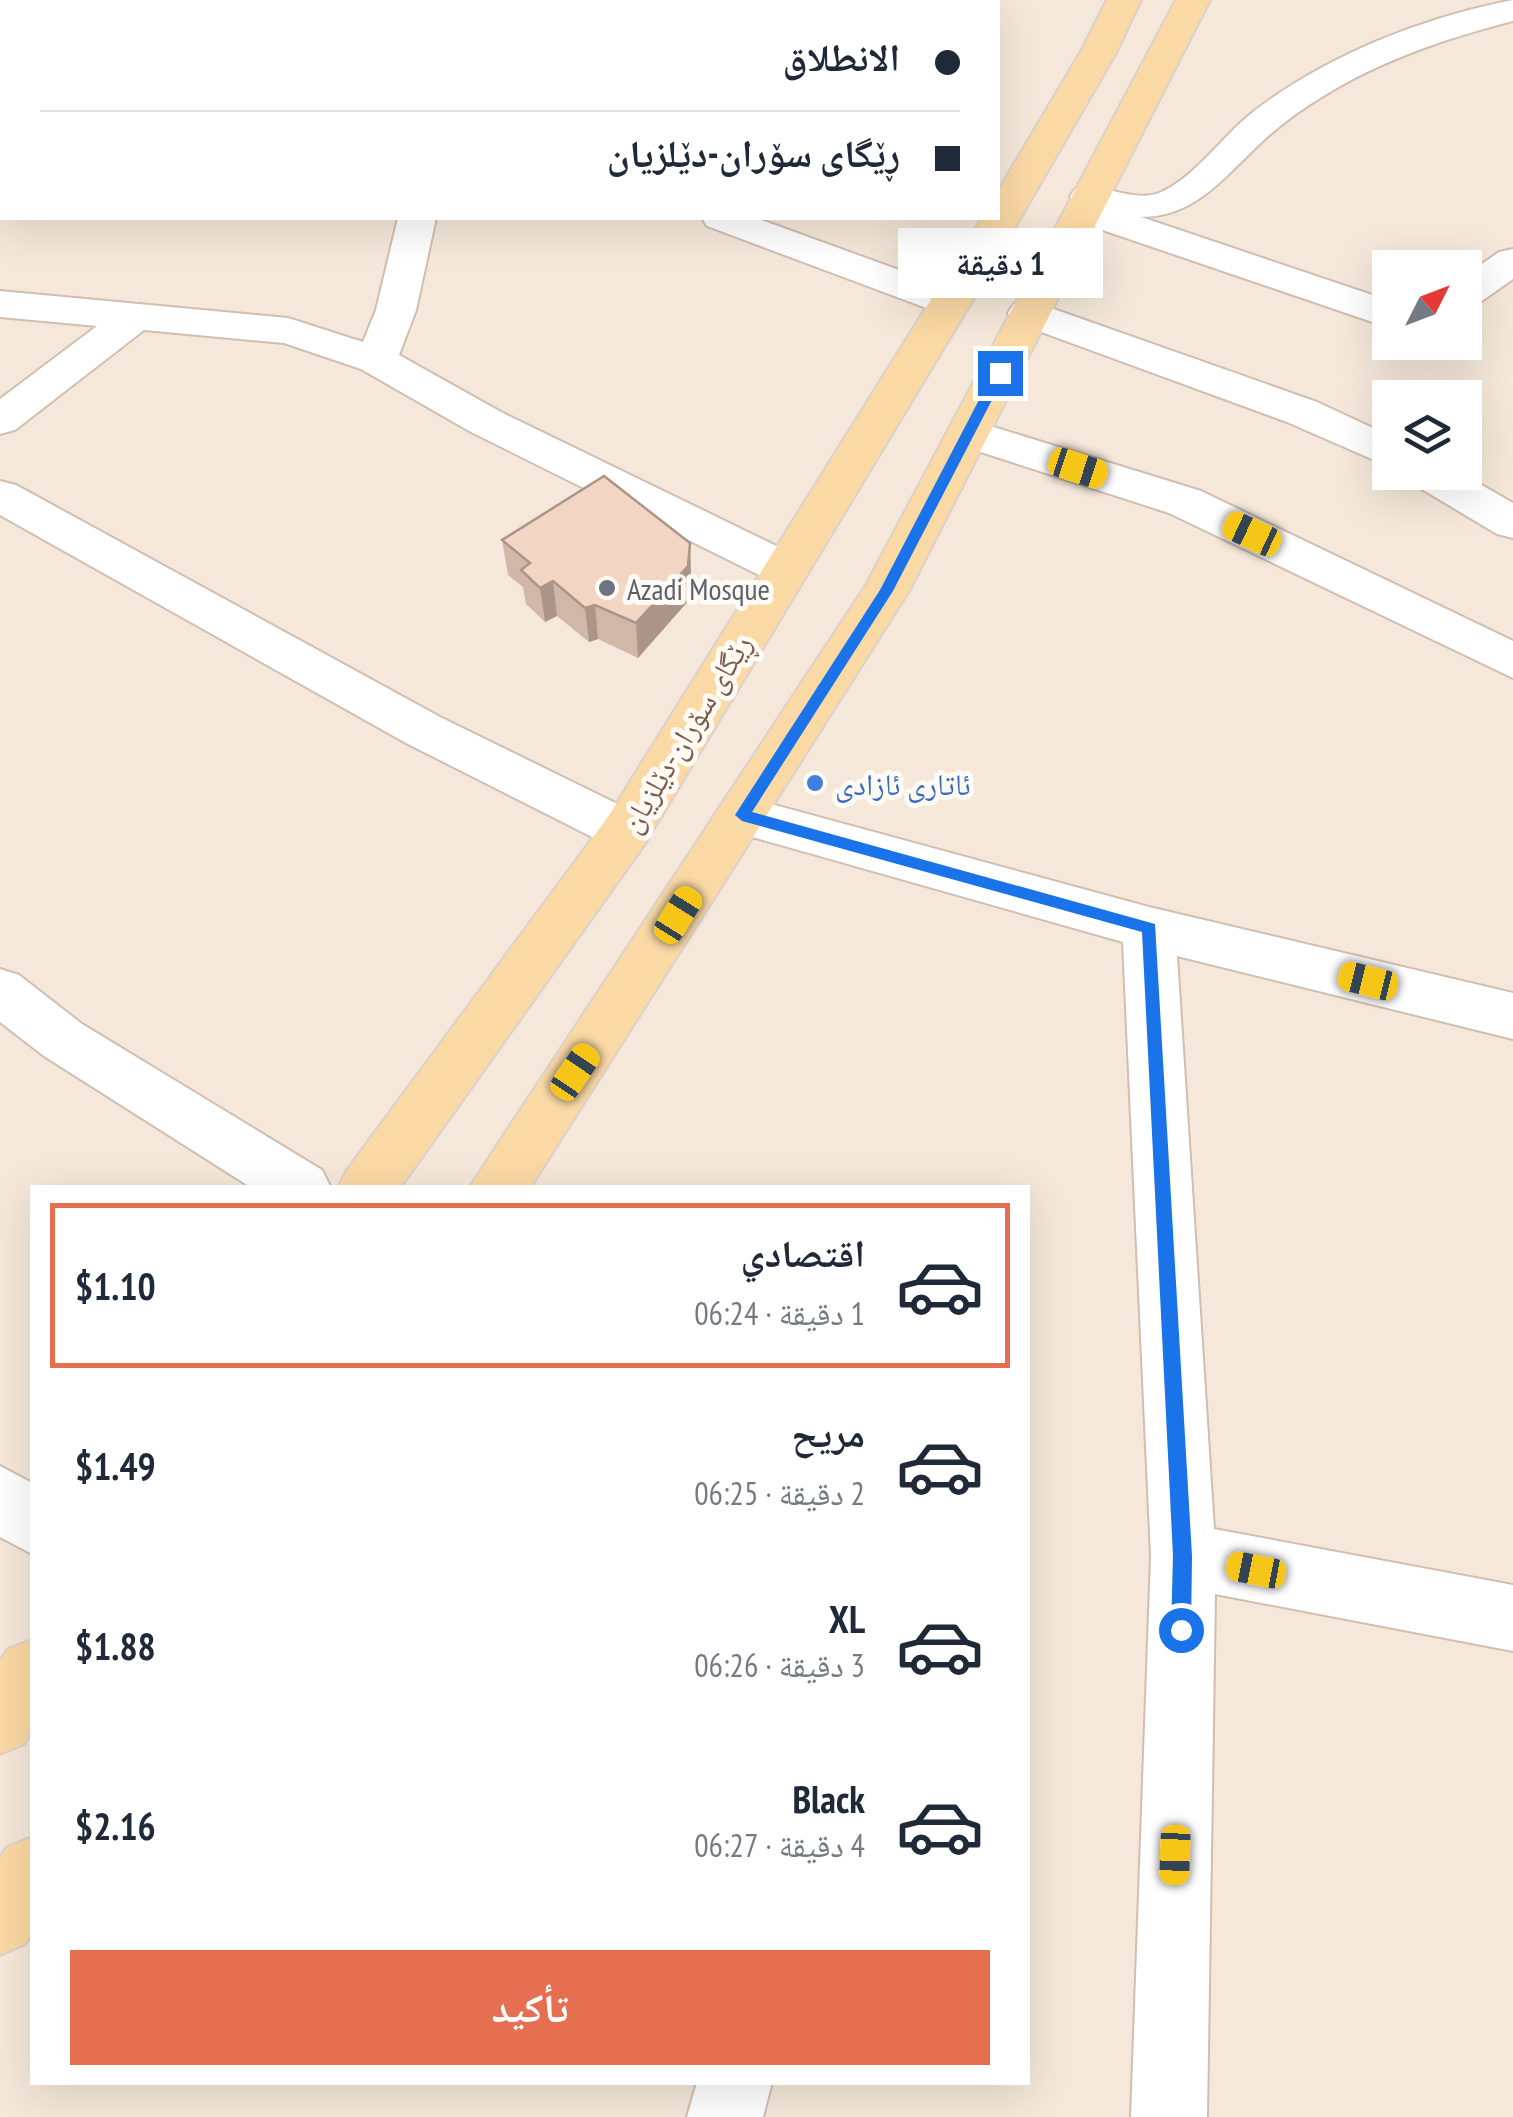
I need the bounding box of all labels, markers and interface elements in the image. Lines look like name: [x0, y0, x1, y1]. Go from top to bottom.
text: الانطلاق: [782, 32, 900, 81]
text: ڕێگای سۆران-دێلزیان: [607, 128, 900, 177]
callout: 1 دقيقة: [898, 228, 1102, 298]
text: 1 دقيقة: [956, 242, 1045, 284]
north arrow: [1372, 250, 1482, 360]
map controls: [1372, 250, 1482, 490]
route end: [978, 351, 1023, 396]
button: layers: [1372, 380, 1482, 490]
car: [1045, 444, 1111, 492]
car: [1218, 508, 1286, 560]
place label: Azadi Mosque: [627, 569, 770, 608]
marker: Azadi Mosque: [596, 577, 618, 599]
street label: ڕێگای سۆران-دێلزیان: [610, 627, 763, 842]
place label: ئاتاری ئازادی: [835, 764, 971, 803]
marker: ئاتاری ئازادی: [804, 772, 826, 794]
car: [649, 882, 707, 948]
car: [1335, 959, 1401, 1003]
car: [546, 1039, 604, 1105]
text: اقتصادي: [741, 1228, 865, 1277]
icon: car: [895, 1241, 985, 1331]
text: $1.10: [75, 1261, 156, 1310]
text: 1 دقيقة · 06:24: [694, 1292, 865, 1334]
text: مريح: [791, 1408, 865, 1457]
icon: car: [895, 1421, 985, 1511]
text: $1.49: [75, 1441, 156, 1490]
text: 2 دقيقة · 06:25: [694, 1472, 865, 1514]
car: [1224, 1550, 1288, 1590]
text: XL: [829, 1594, 865, 1643]
icon: car: [895, 1601, 985, 1691]
route start: [1159, 1608, 1204, 1653]
text: $1.88: [75, 1621, 156, 1670]
text: 3 دقيقة · 06:26: [694, 1644, 865, 1686]
text: Black: [792, 1774, 865, 1823]
icon: car: [895, 1781, 985, 1871]
text: $2.16: [75, 1801, 156, 1850]
text: 4 دقيقة · 06:27: [694, 1824, 865, 1866]
car: [1159, 1824, 1191, 1886]
button: تأكيد: [70, 1950, 990, 2065]

